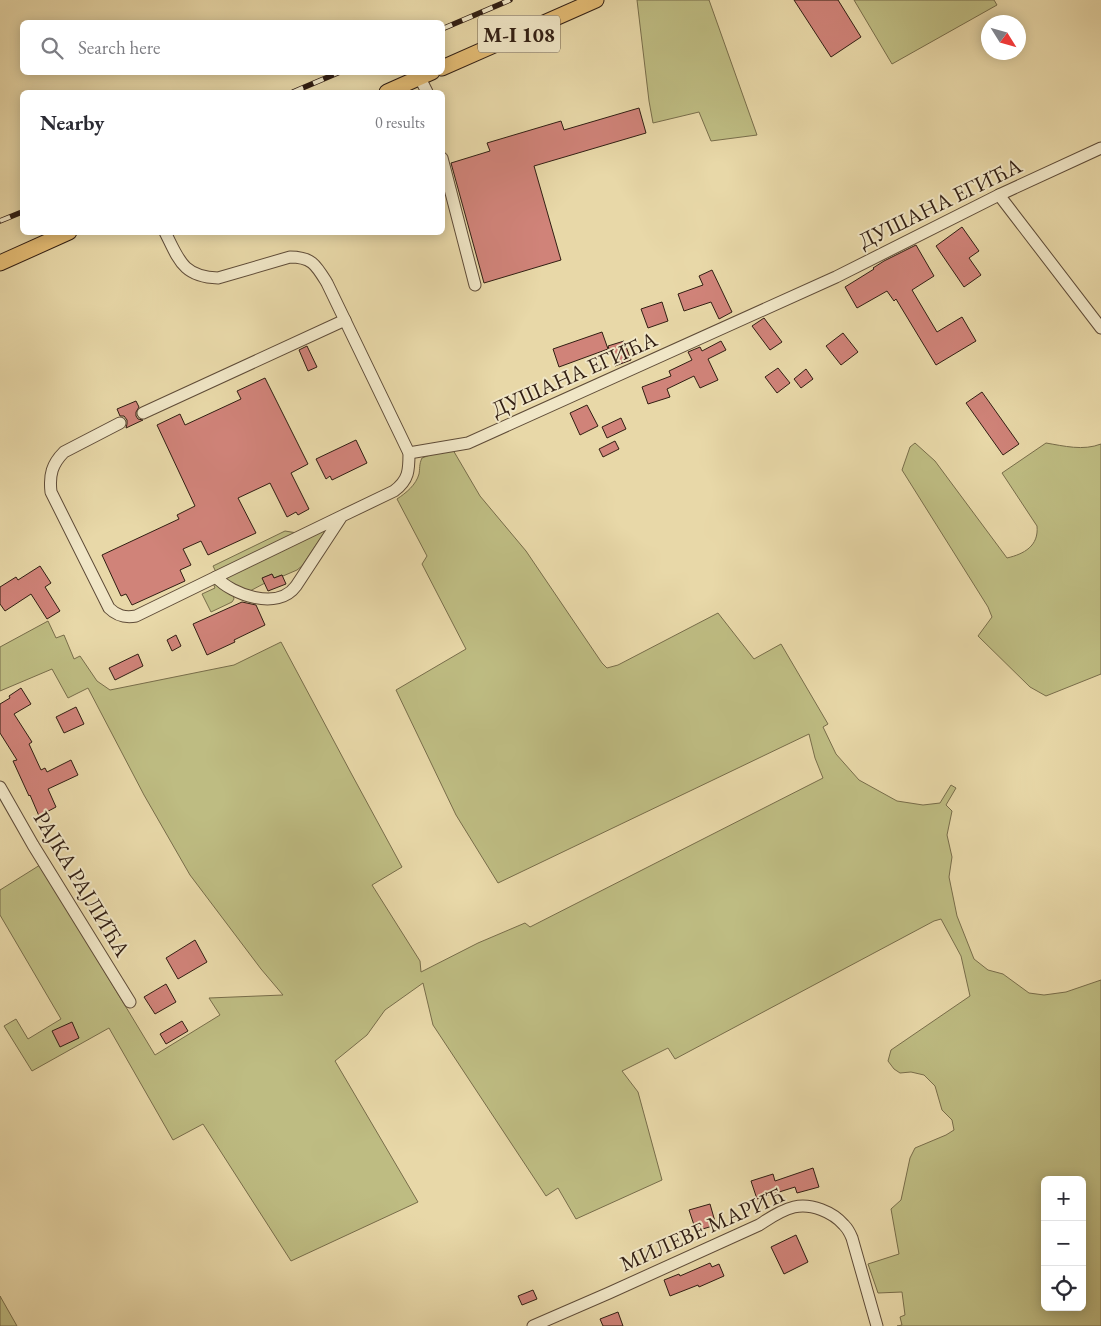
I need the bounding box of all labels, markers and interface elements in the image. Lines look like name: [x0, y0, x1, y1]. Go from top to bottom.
road number: M-I 108: [478, 15, 560, 52]
north arrow: [981, 15, 1026, 60]
search box: [20, 20, 445, 75]
icon: search: [38, 34, 66, 62]
text: Search here: [78, 35, 160, 60]
text: Nearby: [40, 109, 104, 136]
text: 0 results: [375, 112, 425, 133]
street label: ДУШАНА ЕГИЋА: [853, 151, 1027, 255]
street label: ДУШАНА ЕГИЋА: [487, 324, 662, 424]
street label: РАЈКА РАЈЛИЋА: [27, 806, 137, 963]
map controls: [1041, 1176, 1086, 1311]
button: +: [1041, 1176, 1086, 1221]
street label: МИЛЕВЕ МAРИЋ: [615, 1180, 789, 1278]
button: −: [1041, 1221, 1086, 1266]
button: locate: [1041, 1266, 1086, 1311]

